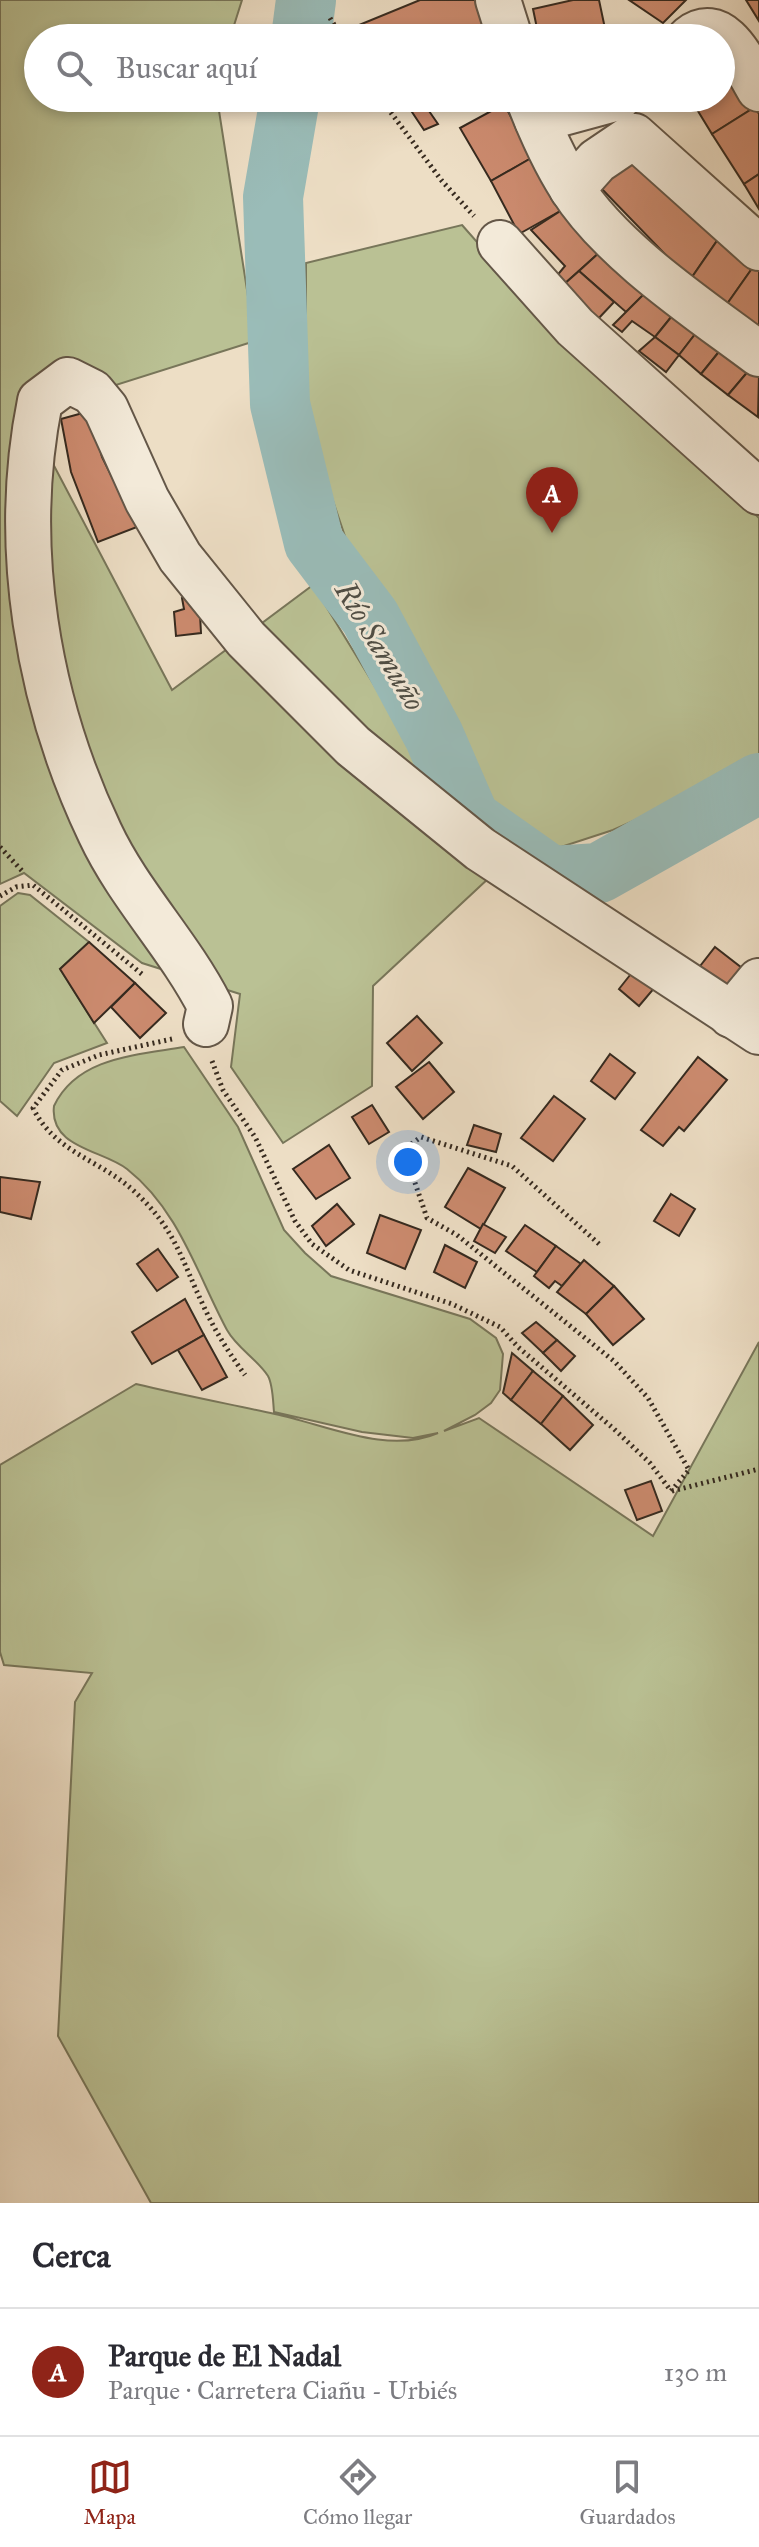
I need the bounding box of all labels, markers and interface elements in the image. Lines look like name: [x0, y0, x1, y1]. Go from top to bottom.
search box: [24, 24, 735, 112]
icon: search: [52, 46, 96, 90]
text: Buscar aquí: [116, 50, 257, 86]
pin: A: [526, 467, 578, 533]
water label: Río Samuño: [327, 574, 433, 717]
your location: [388, 1142, 428, 1182]
text: Cerca: [32, 2235, 111, 2276]
text: Parque de El Nadal: [108, 2338, 341, 2374]
text: A: [49, 2356, 67, 2388]
text: 130 m: [664, 2356, 727, 2388]
text: Parque · Carretera Ciañu - Urbiés: [108, 2374, 457, 2406]
tab: Mapa: [84, 2455, 136, 2530]
tab: Cómo llegar: [303, 2455, 412, 2530]
tab: Guardados: [580, 2455, 675, 2530]

